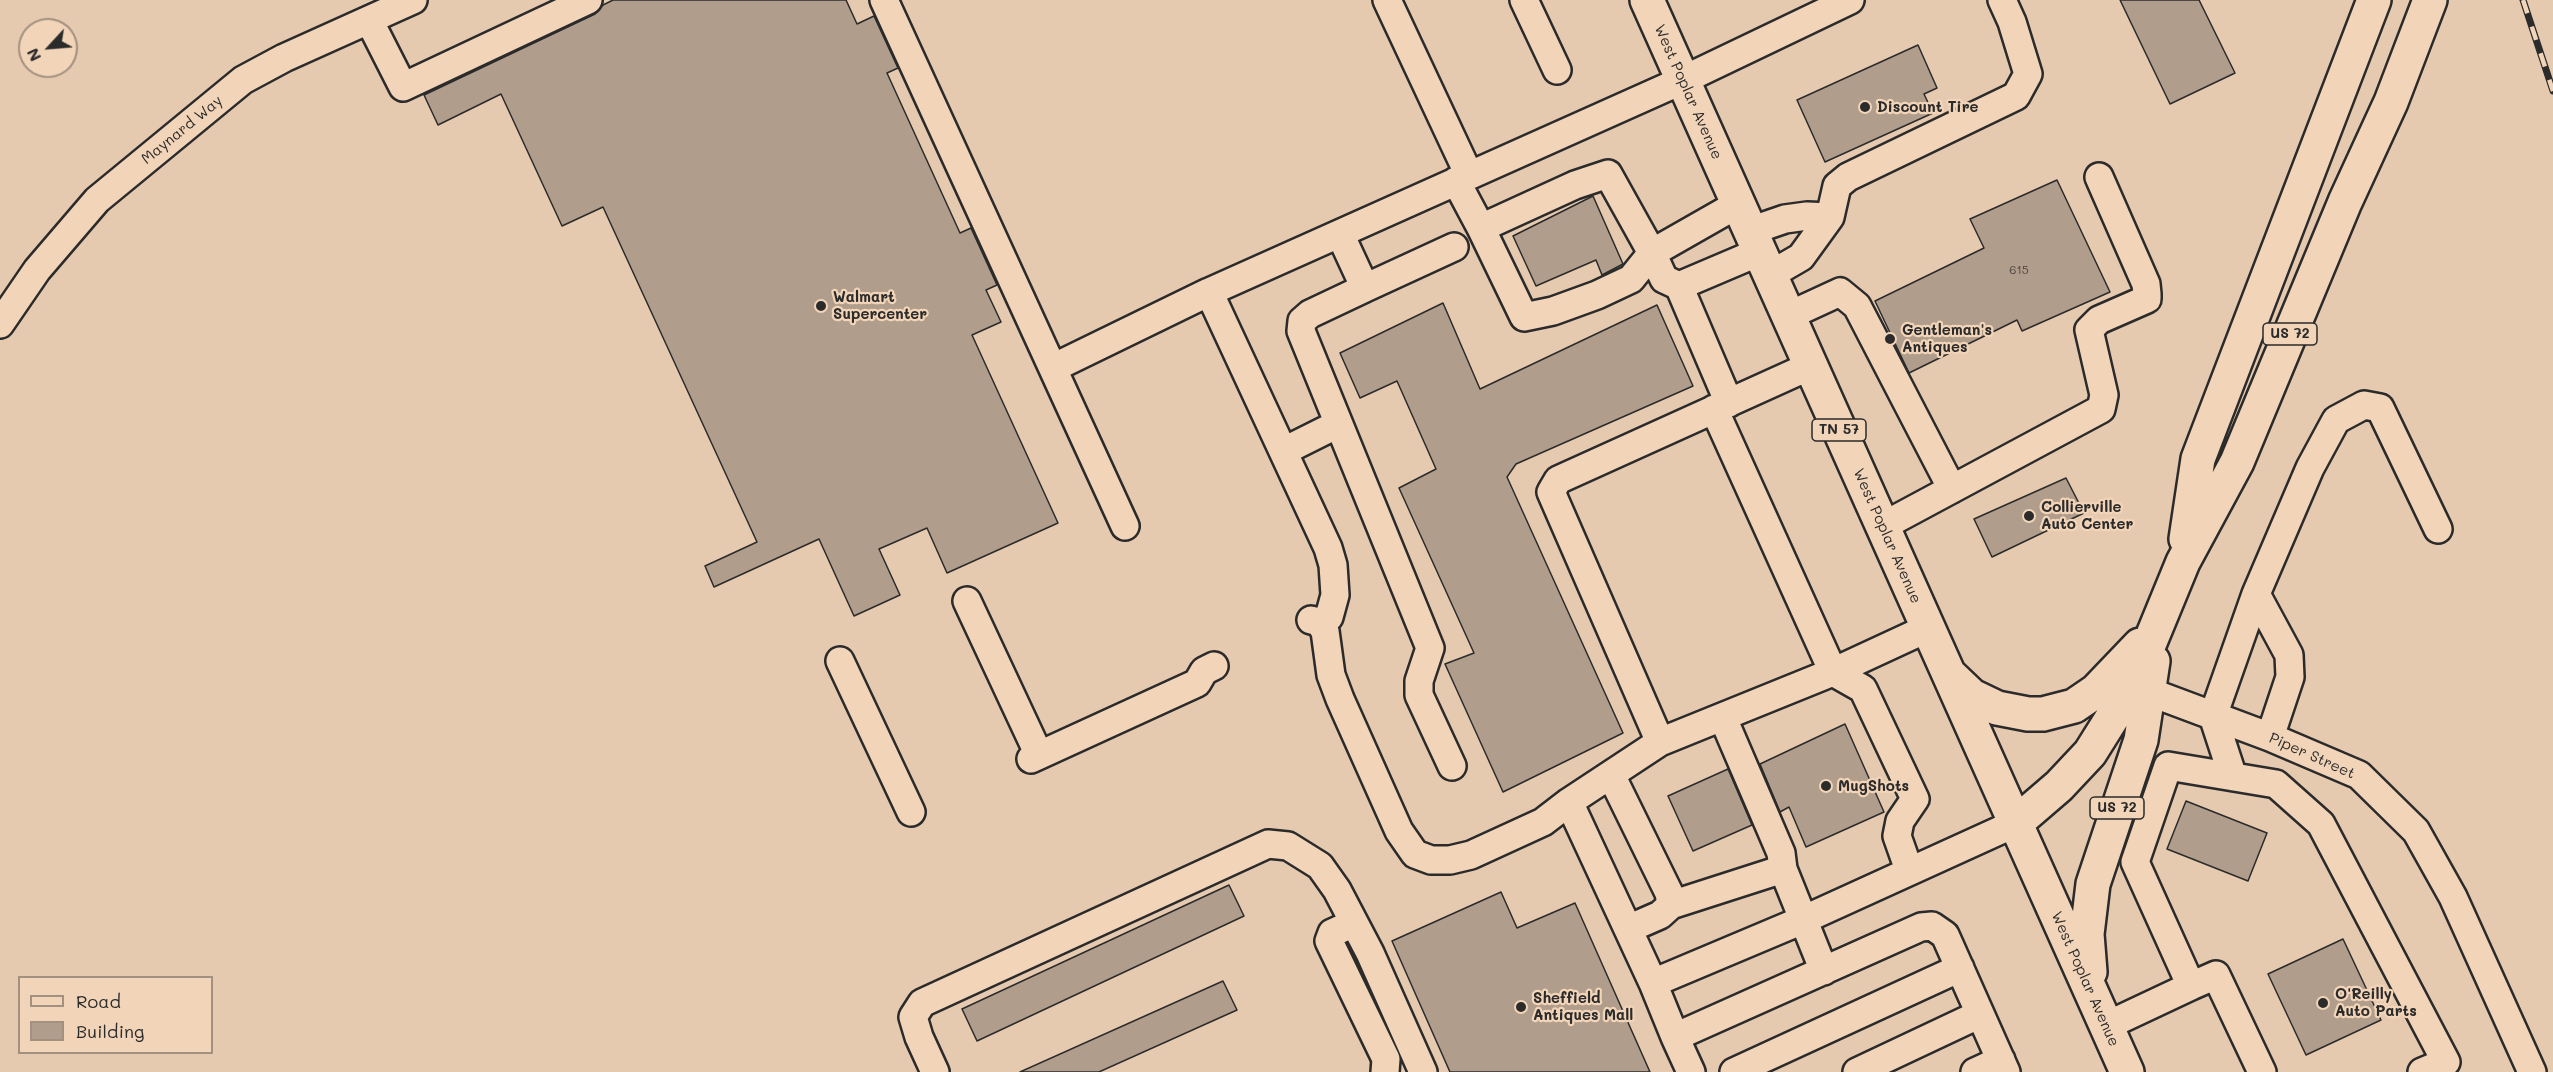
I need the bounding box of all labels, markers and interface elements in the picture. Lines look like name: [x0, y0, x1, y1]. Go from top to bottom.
north arrow: [18, 18, 78, 78]
street label: West Poplar Avenue: [1650, 22, 1726, 162]
text: N: [21, 45, 45, 65]
street label: Maynard Way: [138, 92, 226, 168]
place label: Discount Tire: [1877, 98, 1978, 116]
marker: Discount Tire: [1858, 100, 1872, 114]
house number: 615: [2009, 263, 2029, 277]
place label: Walmart Supercenter: [833, 288, 927, 323]
marker: Walmart Supercenter: [814, 299, 828, 313]
place label: Gentleman's Antiques: [1902, 321, 1992, 356]
road number: US 72: [2263, 323, 2317, 345]
marker: Gentleman's Antiques: [1883, 332, 1897, 346]
road number: TN 57: [1812, 419, 1866, 441]
street label: West Poplar Avenue: [1849, 466, 1925, 606]
place label: Collierville Auto Center: [2041, 498, 2133, 533]
marker: Collierville Auto Center: [2022, 509, 2036, 523]
street label: Piper Street: [2266, 729, 2358, 783]
place label: MugShots: [1838, 777, 1909, 795]
marker: MugShots: [1819, 779, 1833, 793]
road number: US 72: [2090, 797, 2144, 819]
street label: West Poplar Avenue: [2047, 909, 2123, 1049]
legend: [18, 976, 213, 1054]
place label: O'Reilly Auto Parts: [2335, 985, 2417, 1020]
text: Road: [76, 989, 121, 1013]
place label: Sheffield Antiques Mall: [1533, 989, 1633, 1024]
marker: O'Reilly Auto Parts: [2316, 996, 2330, 1010]
marker: Sheffield Antiques Mall: [1514, 1000, 1528, 1014]
text: Building: [76, 1019, 144, 1043]

